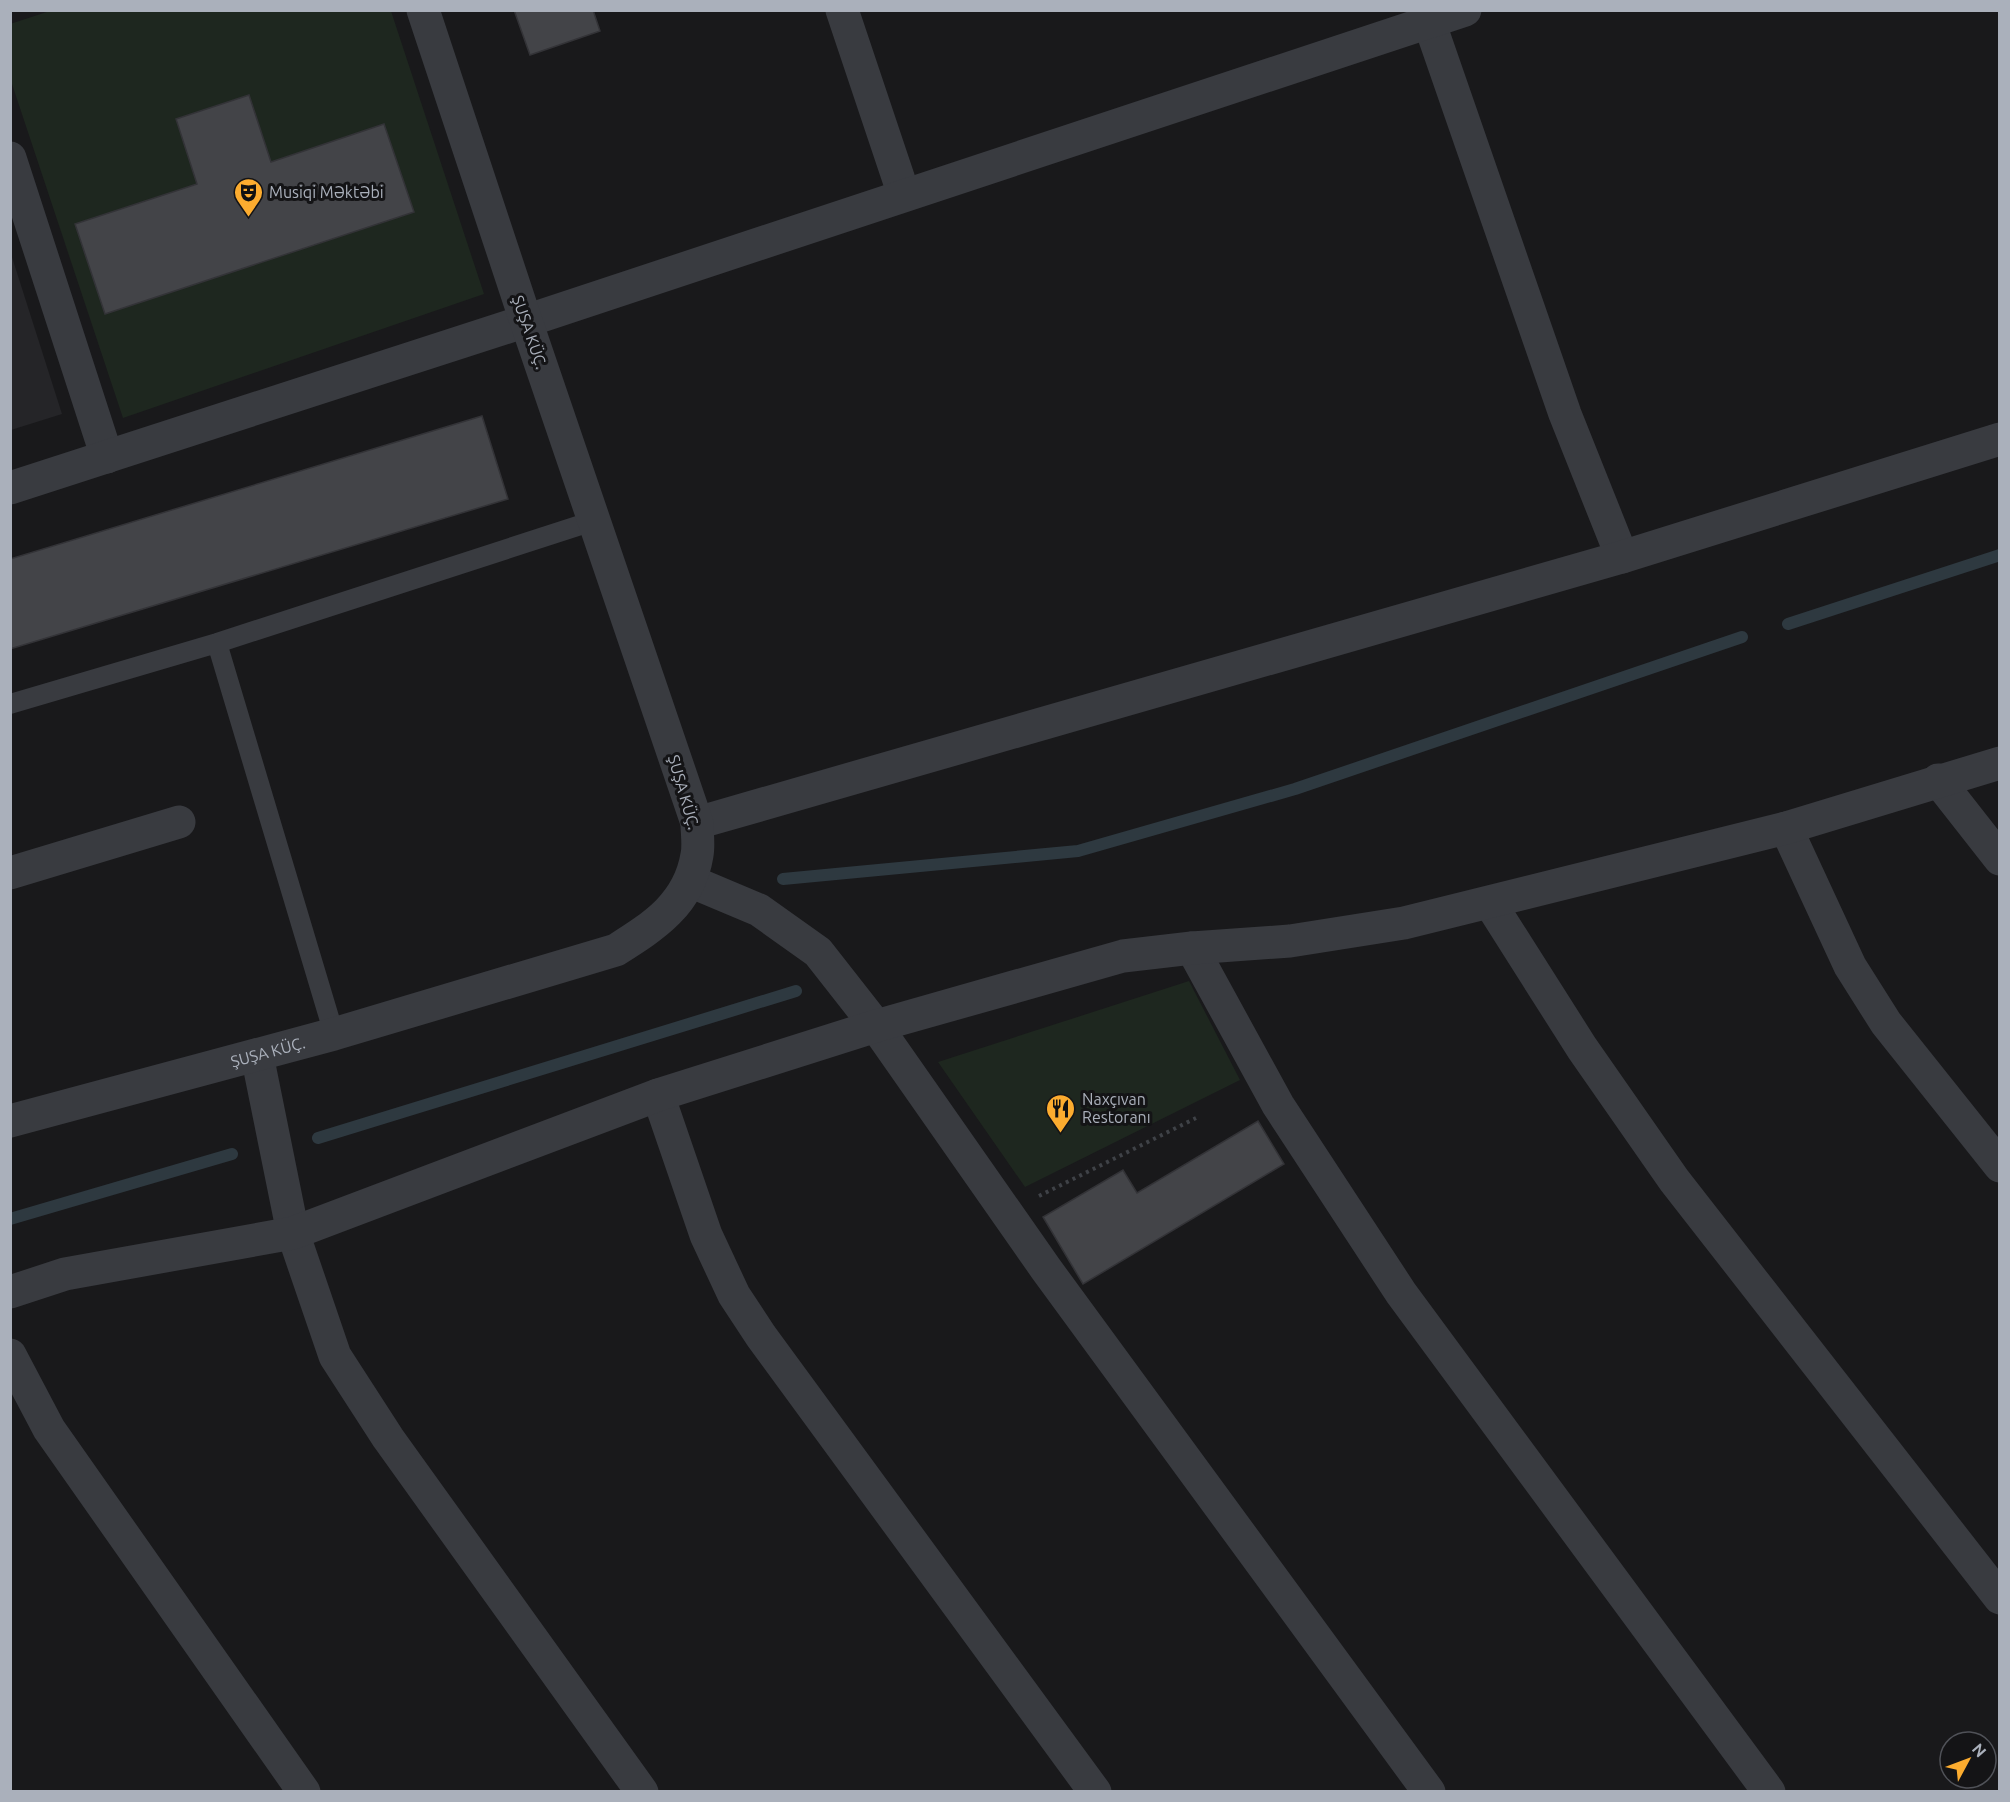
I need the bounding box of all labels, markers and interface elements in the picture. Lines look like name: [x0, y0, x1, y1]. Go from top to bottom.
theatre icon: Musiqi Məktəbi: [232, 176, 264, 218]
place label: Musiqi Məktəbi: [269, 183, 384, 201]
street label: ŞUŞA KÜÇ.: [509, 293, 551, 371]
street label: ŞUŞA KÜÇ.: [665, 753, 703, 831]
street label: ŞUŞA KÜÇ.: [229, 1033, 307, 1070]
place label: Naxçıvan Restoranı: [1082, 1090, 1151, 1126]
restaurant icon: Naxçıvan Restoranı: [1045, 1092, 1077, 1134]
north arrow: [1938, 1730, 1998, 1790]
text: N: [1969, 1740, 1990, 1761]

